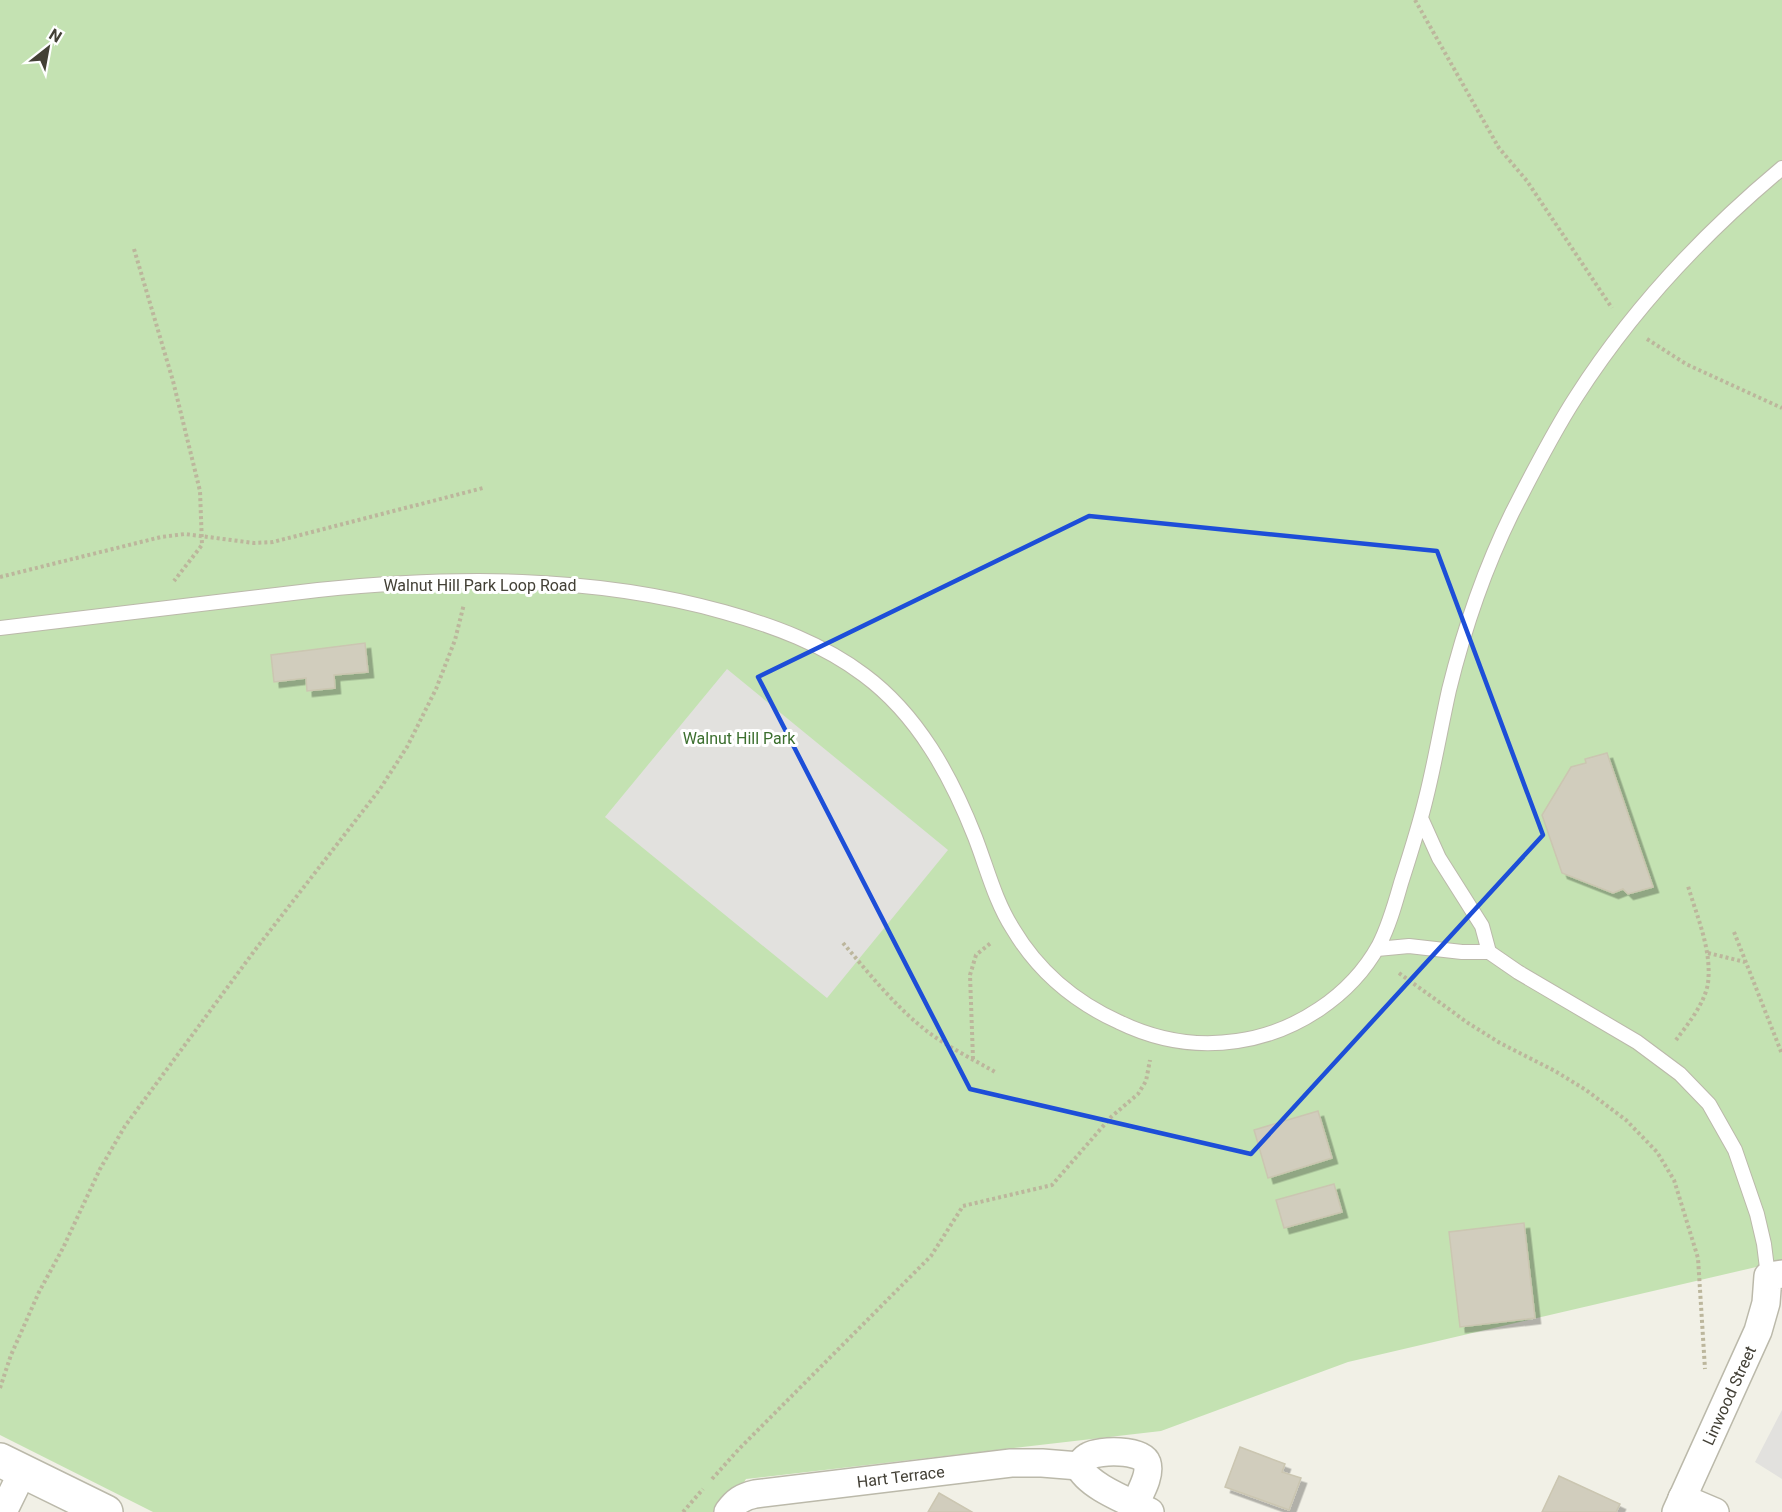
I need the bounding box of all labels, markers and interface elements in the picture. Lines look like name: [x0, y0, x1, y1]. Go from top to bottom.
north arrow: [18, 18, 78, 78]
text: N: [46, 25, 65, 47]
street label: Walnut Hill Park Loop Road: [383, 576, 577, 595]
park label: Walnut Hill Park: [683, 729, 796, 748]
street label: Linwood Street: [1699, 1343, 1760, 1448]
street label: Hart Terrace: [856, 1462, 946, 1492]

